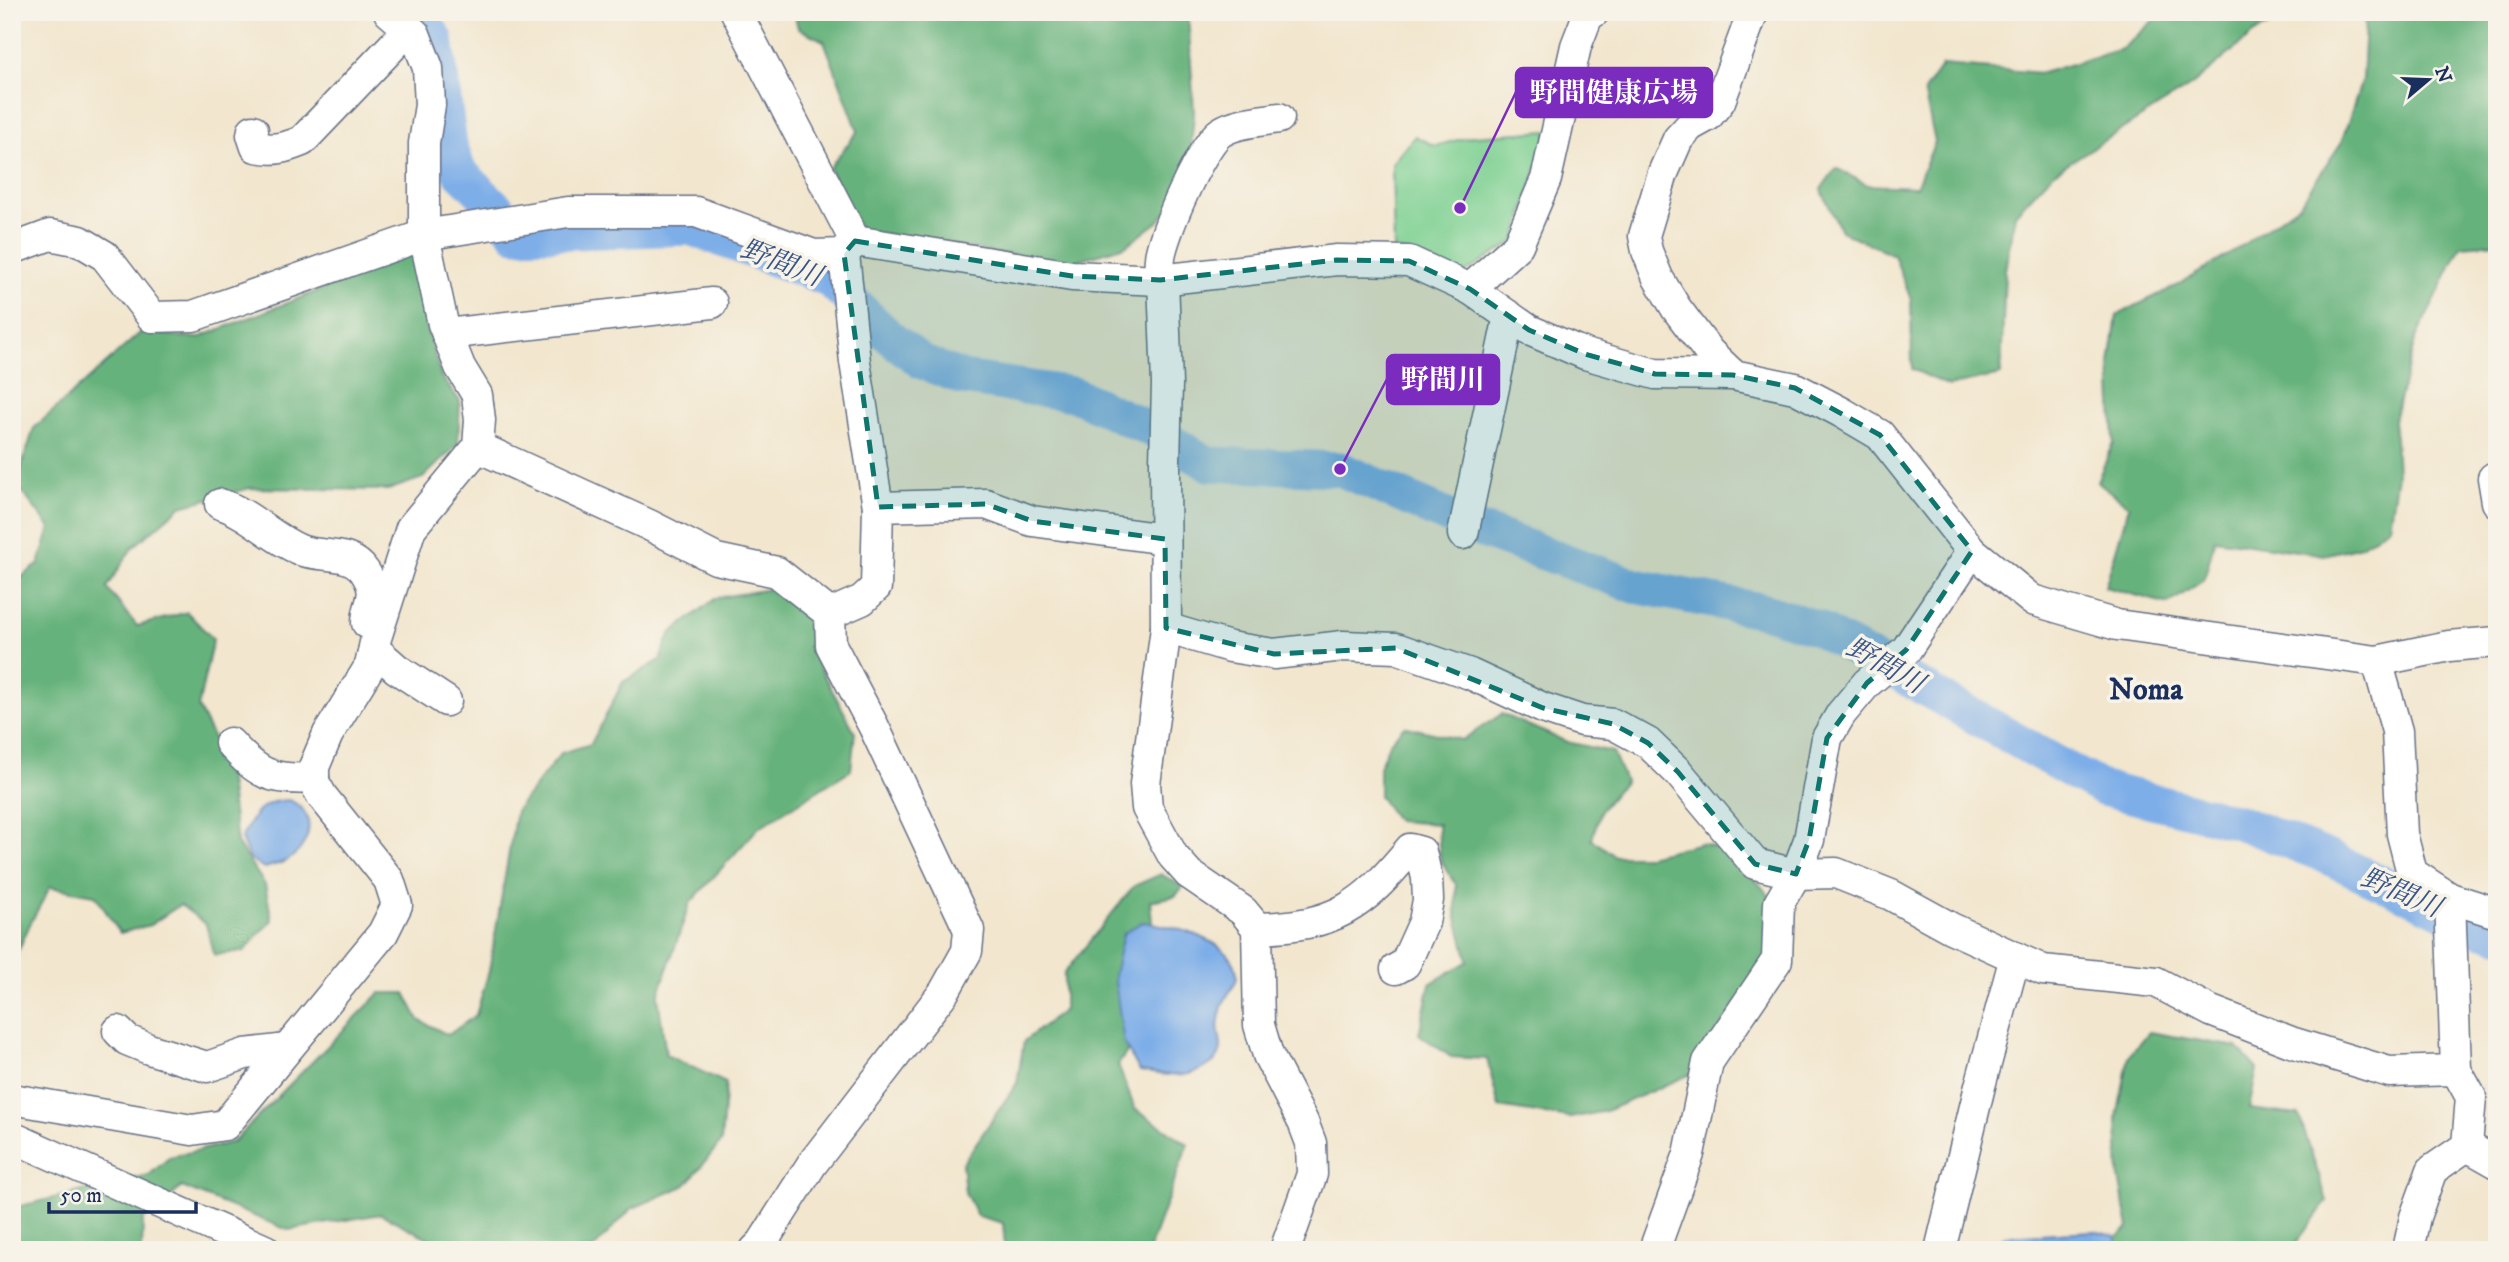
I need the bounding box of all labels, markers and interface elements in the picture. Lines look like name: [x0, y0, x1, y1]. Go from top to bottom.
north arrow: [2394, 46, 2464, 116]
text: N: [2429, 64, 2456, 86]
callout: 野間健康広場: [1516, 68, 1712, 117]
text: 野間健康広場: [1530, 76, 1698, 111]
water label: 野間川: [736, 232, 829, 295]
callout: 野間川: [1387, 355, 1499, 404]
text: 野間川: [1401, 363, 1485, 398]
water label: 野間川: [1840, 630, 1933, 703]
district label: Noma: [2109, 672, 2184, 709]
water label: 野間川: [2355, 860, 2449, 927]
scale bar: [49, 1171, 196, 1215]
text: 50 m: [60, 1183, 102, 1209]

